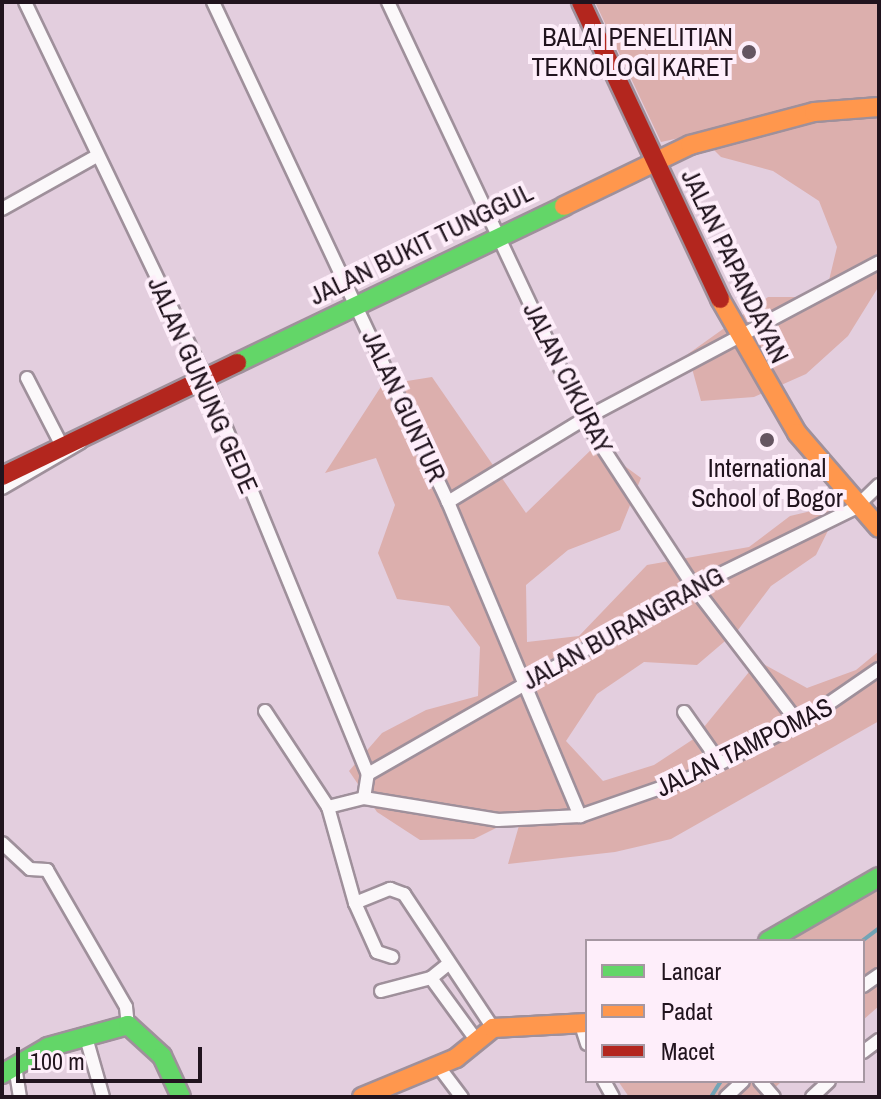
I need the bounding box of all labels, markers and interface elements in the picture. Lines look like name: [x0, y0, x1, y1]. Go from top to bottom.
place label: BALAI PENELITIAN TEKNOLOGI KARET: [532, 21, 733, 82]
marker: BALAI PENELITIAN TEKNOLOGI KARET: [740, 43, 758, 61]
street label: JALAN PAPANDAYAN: [675, 164, 795, 368]
street label: JALAN BUKIT TUNGGUL: [304, 176, 538, 312]
street label: JALAN GUNUNG GEDE: [141, 272, 265, 498]
street label: JALAN CIKURAY: [517, 297, 619, 459]
street label: JALAN GUNTUR: [355, 325, 453, 487]
marker: International School of Bogor: [758, 431, 776, 449]
place label: International School of Bogor: [691, 452, 843, 514]
street label: JALAN BURANGRANG: [517, 560, 729, 696]
street label: JALAN TAMPOMAS: [651, 691, 837, 803]
legend: [585, 939, 865, 1083]
text: Lancar: [661, 955, 721, 987]
text: Padat: [661, 995, 712, 1027]
scale bar: [20, 1031, 206, 1081]
text: Macet: [661, 1035, 715, 1067]
text: 100 m: [30, 1045, 85, 1077]

